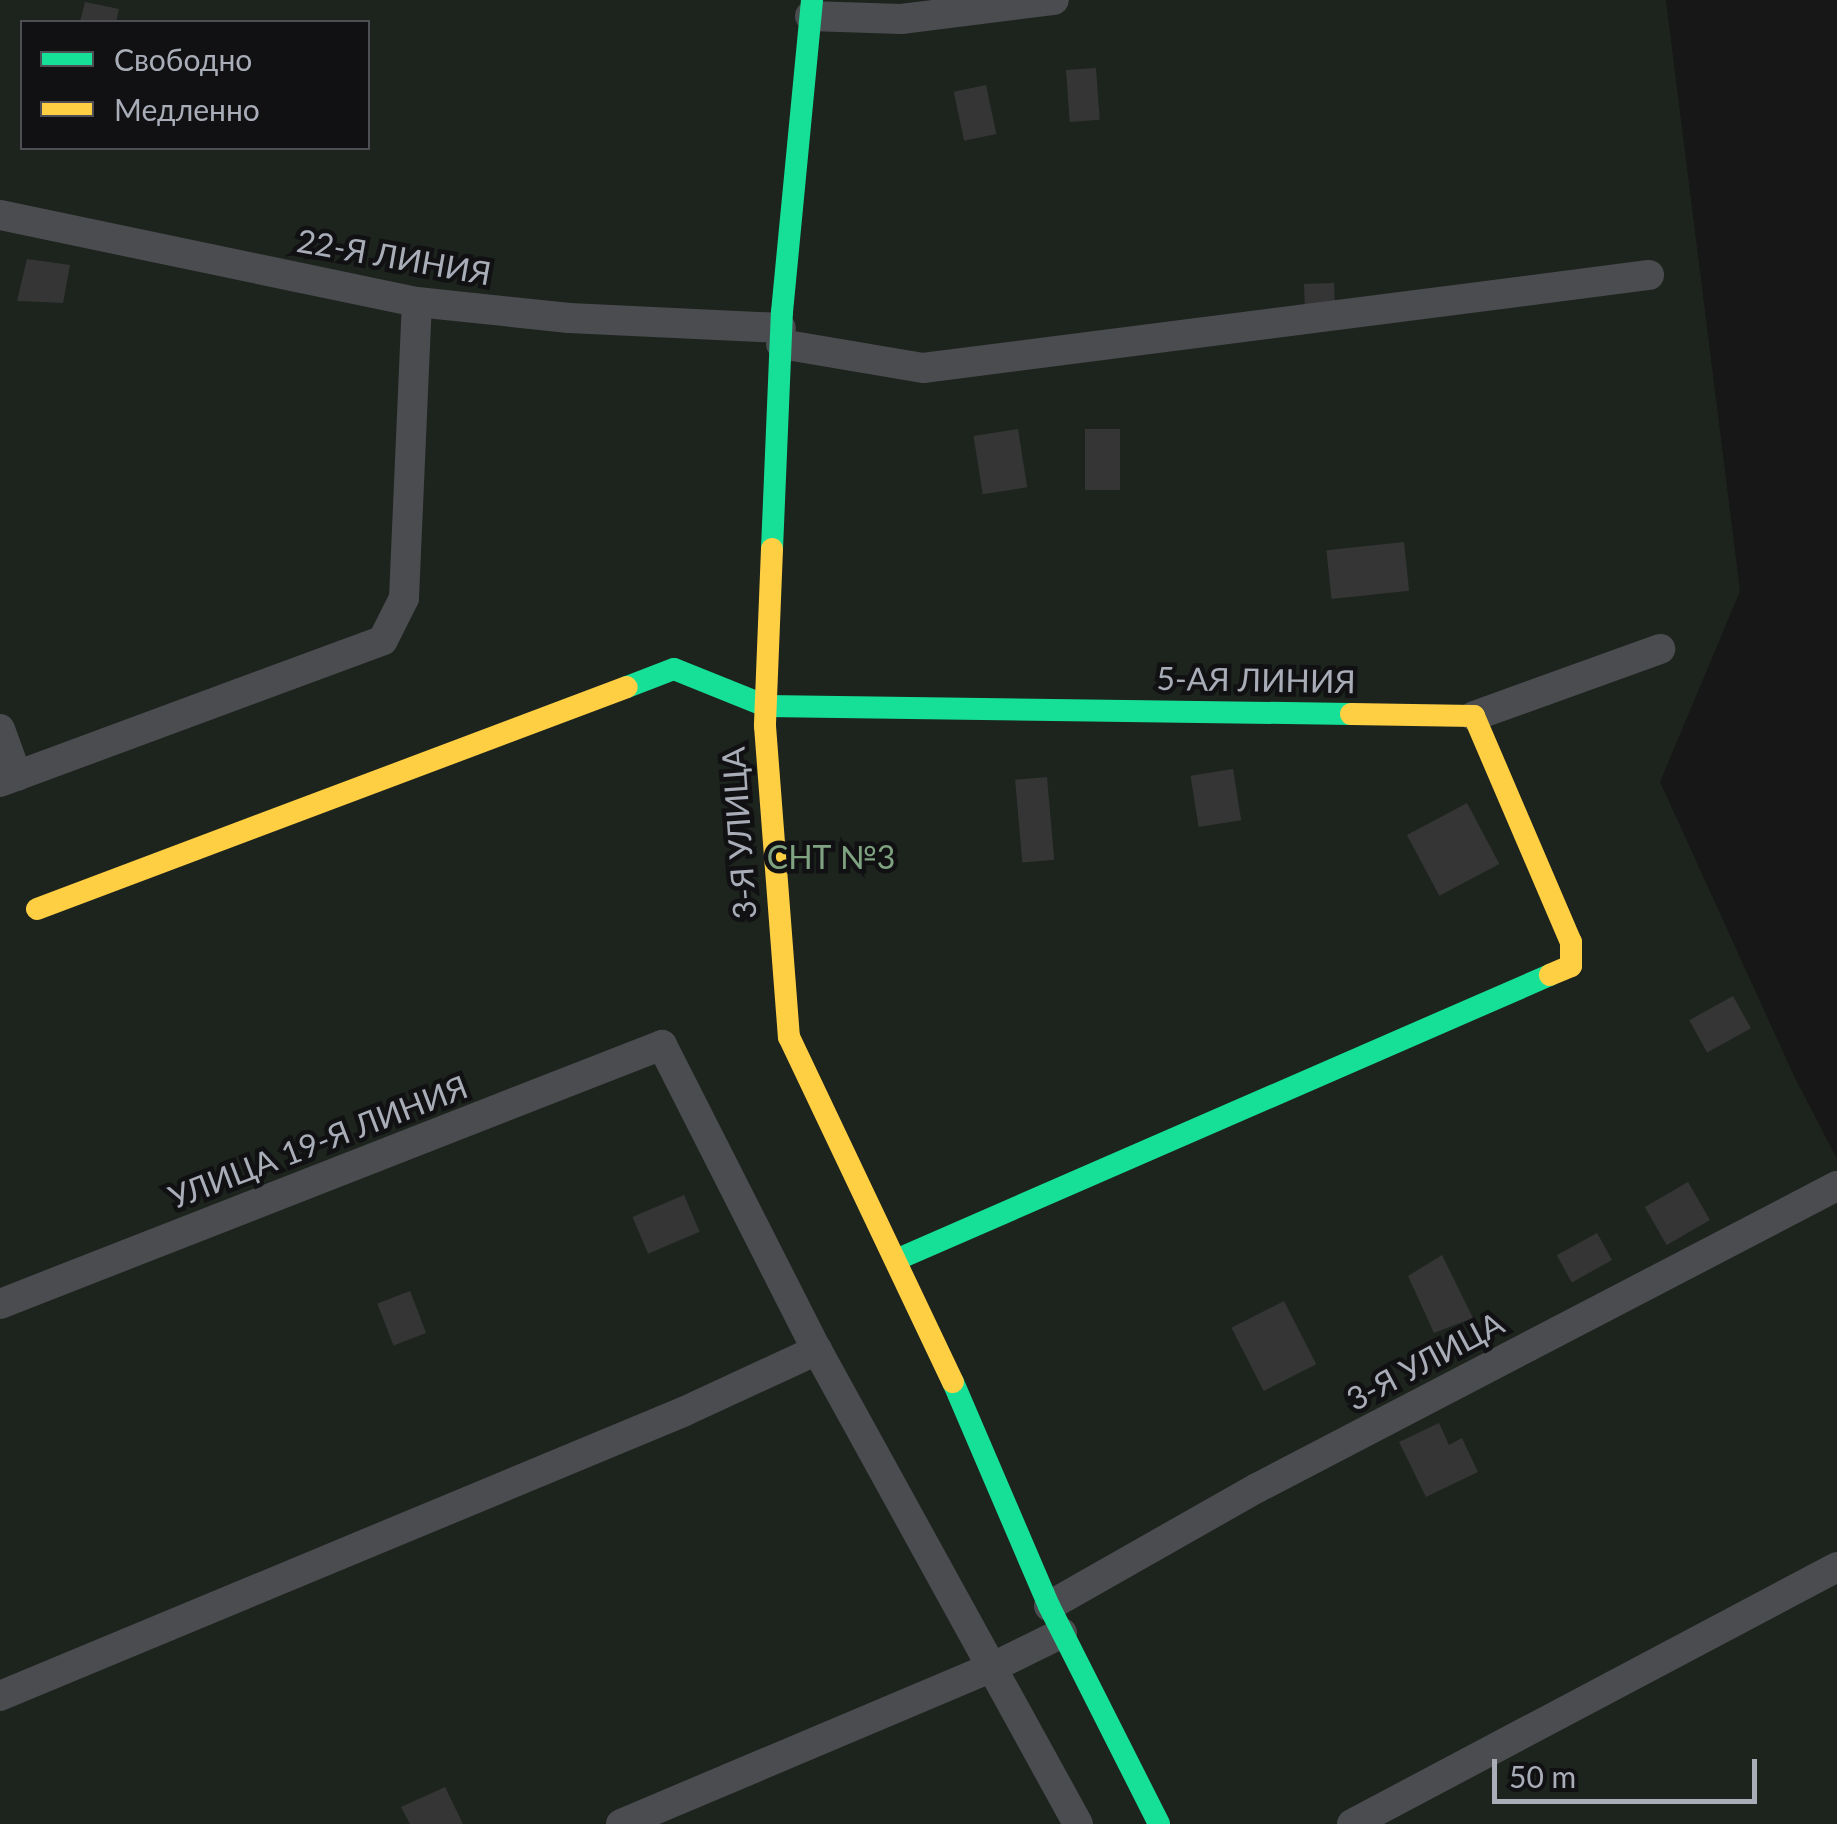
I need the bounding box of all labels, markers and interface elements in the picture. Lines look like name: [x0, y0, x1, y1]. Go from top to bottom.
legend: [20, 20, 370, 150]
text: Свободно: [114, 41, 252, 77]
text: Медленно: [114, 91, 260, 127]
street label: 22-Я ЛИНИЯ: [294, 221, 494, 293]
street label: 5-АЯ ЛИНИЯ: [1156, 659, 1356, 701]
street label: 3-Я УЛИЦА: [714, 746, 764, 920]
park label: СНТ №3: [767, 838, 895, 876]
street label: УЛИЦА 19-Я ЛИНИЯ: [163, 1067, 473, 1217]
street label: 3-Я УЛИЦА: [1340, 1304, 1510, 1418]
scale bar: [1497, 1739, 1762, 1801]
text: 50 m: [1509, 1758, 1576, 1794]

